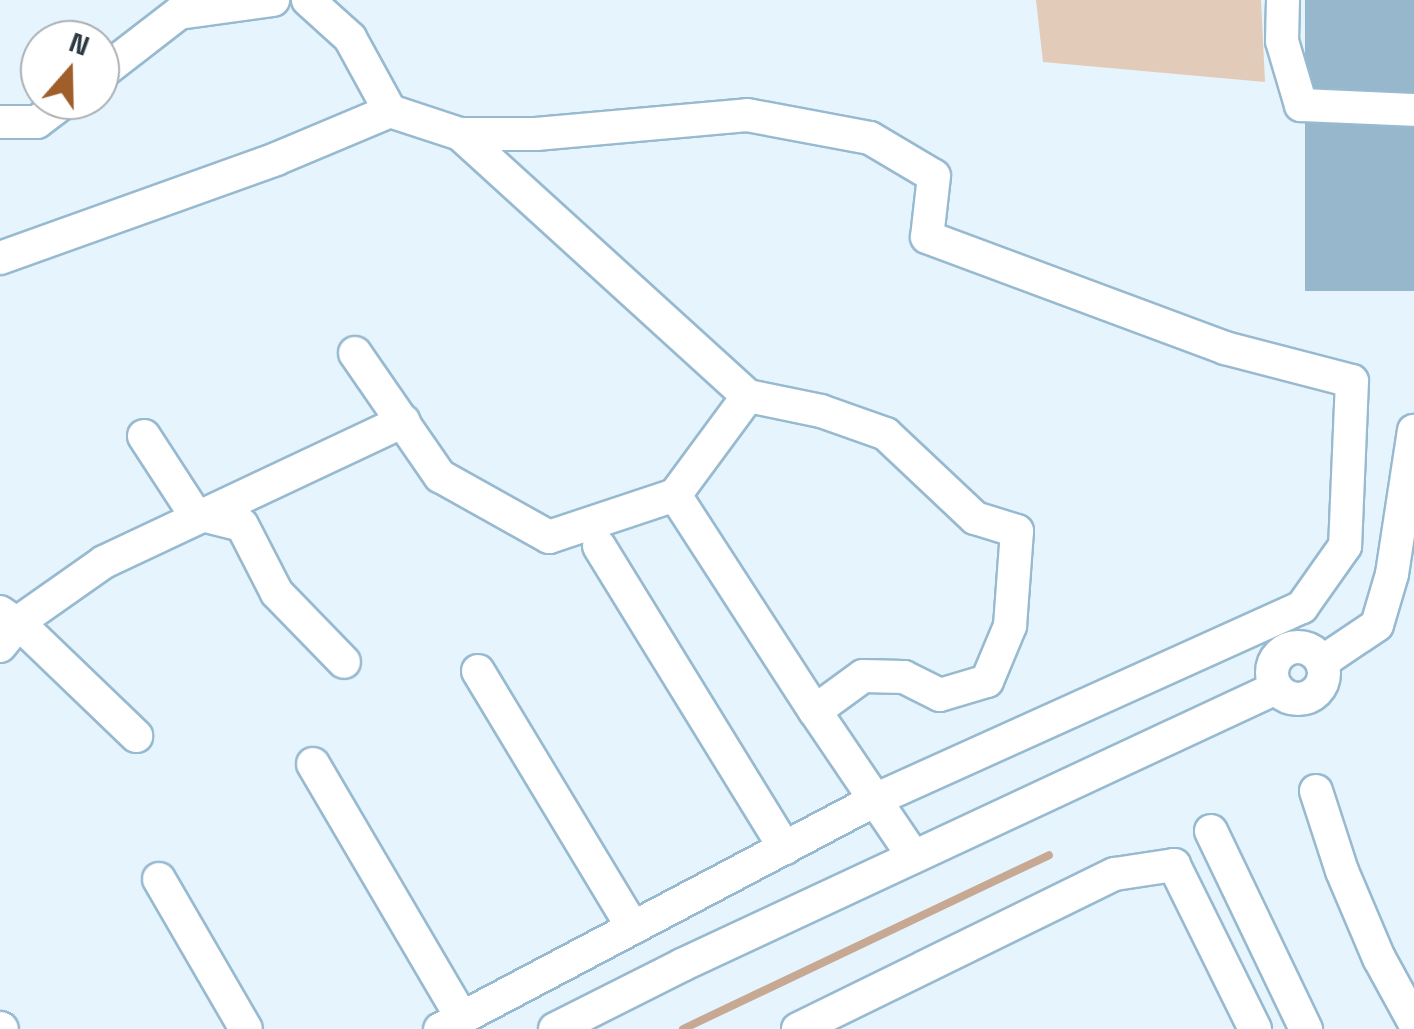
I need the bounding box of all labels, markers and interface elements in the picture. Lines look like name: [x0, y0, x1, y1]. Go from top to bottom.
north arrow: [20, 20, 120, 120]
text: N: [65, 24, 95, 64]

